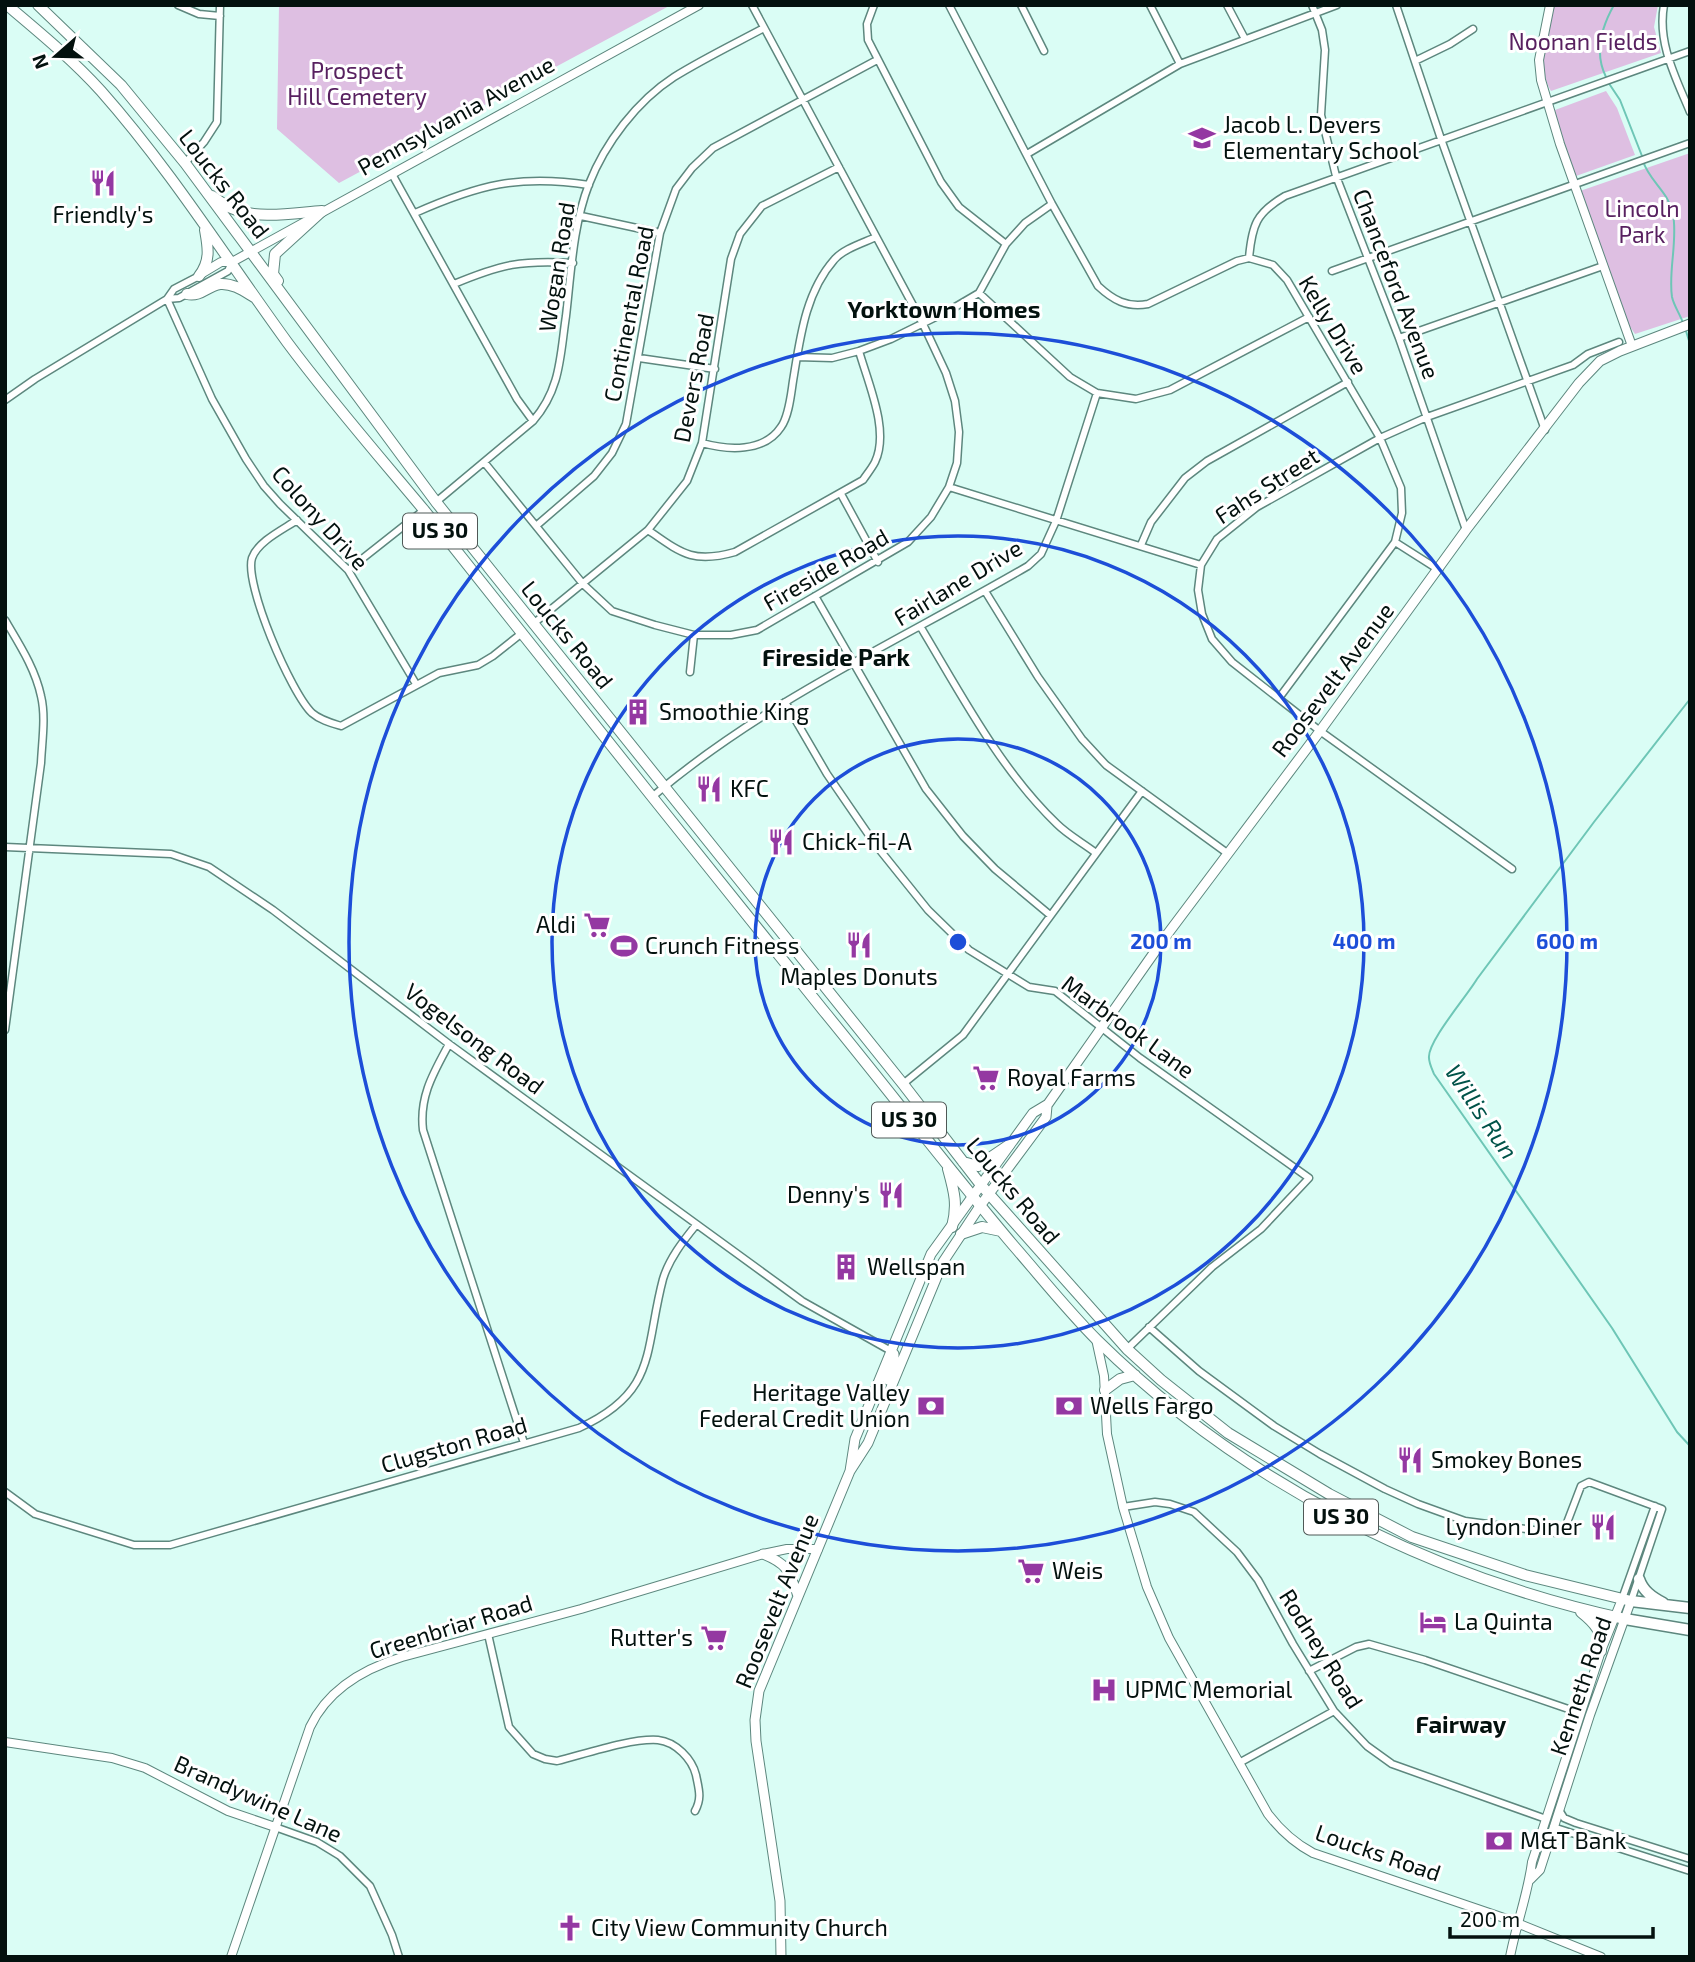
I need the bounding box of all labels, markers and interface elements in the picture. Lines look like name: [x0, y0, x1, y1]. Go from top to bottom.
north arrow: [21, 21, 91, 91]
park label: Noonan Fields: [1509, 27, 1657, 55]
street label: Pennsylvania Avenue: [352, 49, 559, 181]
text: N: [26, 52, 53, 72]
park label: Prospect Hill Cemetery: [287, 56, 427, 110]
place label: Jacob L. Devers Elementary School: [1223, 110, 1419, 164]
street label: Loucks Road: [174, 123, 276, 243]
school or university icon: Jacob L. Devers Elementary School: [1187, 123, 1217, 153]
restaurant icon: Friendly's: [88, 168, 118, 198]
street label: Chanceford Avenue: [1348, 185, 1446, 383]
park label: Lincoln Park: [1604, 194, 1680, 248]
place label: Friendly's: [53, 200, 153, 228]
street label: Wogan Road: [532, 200, 580, 334]
street label: Continental Road: [597, 223, 659, 404]
street label: Kelly Drive: [1293, 270, 1374, 379]
district label: Yorktown Homes: [848, 294, 1040, 323]
street label: Devers Road: [667, 311, 719, 445]
street label: Fahs Street: [1209, 441, 1324, 529]
street label: Colony Drive: [267, 459, 375, 575]
road number: US 30: [403, 514, 477, 548]
street label: Fireside Road: [758, 522, 893, 616]
street label: Fairlane Drive: [888, 533, 1027, 631]
street label: Loucks Road: [516, 575, 620, 694]
street label: Roosevelt Avenue: [1265, 597, 1399, 762]
district label: Fireside Park: [762, 642, 911, 671]
building icon: Smoothie King: [623, 697, 653, 727]
place label: Smoothie King: [659, 697, 809, 725]
restaurant icon: KFC: [694, 774, 724, 804]
place label: KFC: [730, 774, 769, 802]
restaurant icon: Chick-fil-A: [766, 827, 796, 857]
place label: Chick-fil-A: [802, 827, 912, 855]
place label: Aldi: [536, 910, 576, 938]
supermarket icon: Aldi: [582, 910, 612, 940]
text: 200 m: [1130, 928, 1192, 953]
text: 400 m: [1333, 928, 1395, 953]
text: 600 m: [1536, 928, 1598, 953]
restaurant icon: Maples Donuts: [844, 930, 874, 960]
centre of rings: [946, 930, 970, 954]
sports icon: Crunch Fitness: [609, 931, 639, 961]
place label: Crunch Fitness: [645, 931, 800, 959]
place label: Maples Donuts: [780, 962, 938, 990]
street label: Marbrook Lane: [1057, 969, 1200, 1084]
street label: Vogelsong Road: [399, 977, 550, 1100]
water label: Willis Run: [1440, 1058, 1525, 1164]
supermarket icon: Royal Farms: [971, 1063, 1001, 1093]
place label: Royal Farms: [1007, 1063, 1136, 1091]
road number: US 30: [872, 1102, 946, 1138]
street label: Loucks Road: [961, 1131, 1066, 1249]
place label: Denny's: [787, 1180, 870, 1208]
restaurant icon: Denny's: [876, 1180, 906, 1210]
building icon: Wellspan: [831, 1252, 861, 1282]
place label: Wellspan: [867, 1252, 965, 1280]
place label: Heritage Valley Federal Credit Union: [699, 1378, 910, 1432]
bank icon: Heritage Valley Federal Credit Union: [916, 1391, 946, 1421]
bank icon: Wells Fargo: [1054, 1391, 1084, 1421]
place label: Wells Fargo: [1090, 1391, 1214, 1419]
street label: Clugston Road: [377, 1410, 530, 1478]
restaurant icon: Smokey Bones: [1395, 1445, 1425, 1475]
place label: Smokey Bones: [1431, 1445, 1582, 1473]
road number: US 30: [1304, 1500, 1378, 1534]
street label: Roosevelt Avenue: [728, 1509, 824, 1692]
place label: Lyndon Diner: [1446, 1512, 1582, 1540]
restaurant icon: Lyndon Diner: [1588, 1512, 1618, 1542]
supermarket icon: Weis: [1016, 1556, 1046, 1586]
place label: Weis: [1052, 1556, 1103, 1584]
street label: Rodney Road: [1274, 1583, 1370, 1713]
street label: Greenbriar Road: [366, 1588, 536, 1664]
hotel icon: La Quinta: [1418, 1607, 1448, 1637]
place label: La Quinta: [1454, 1607, 1553, 1635]
street label: Kenneth Road: [1543, 1613, 1617, 1759]
place label: Rutter's: [610, 1623, 693, 1651]
supermarket icon: Rutter's: [699, 1623, 729, 1653]
hospital icon: UPMC Memorial: [1089, 1675, 1119, 1705]
place label: UPMC Memorial: [1125, 1675, 1293, 1703]
district label: Fairway: [1416, 1709, 1507, 1738]
street label: Brandywine Lane: [170, 1749, 347, 1848]
street label: Loucks Road: [1312, 1818, 1445, 1887]
bank icon: M&T Bank: [1484, 1826, 1514, 1856]
place label: M&T Bank: [1520, 1826, 1627, 1854]
scale bar: [1450, 1896, 1653, 1940]
text: 200 m: [1460, 1906, 1520, 1931]
church icon: City View Community Church: [555, 1913, 585, 1943]
place label: City View Community Church: [591, 1913, 888, 1941]

